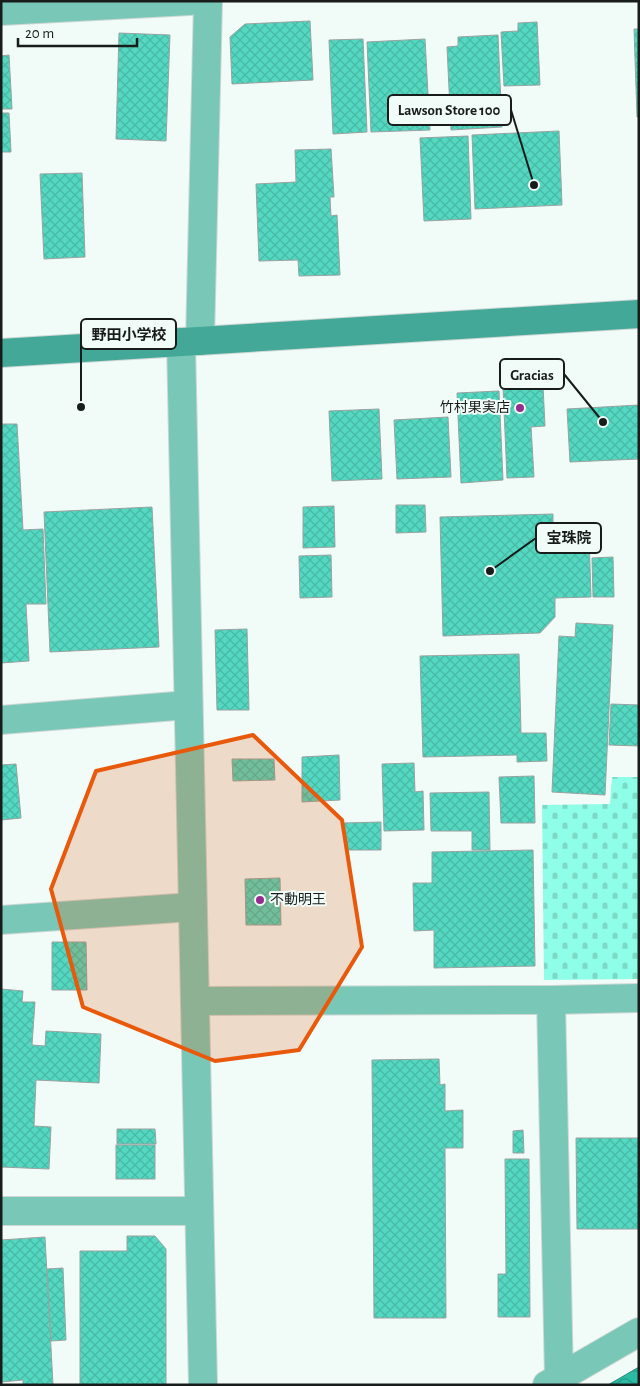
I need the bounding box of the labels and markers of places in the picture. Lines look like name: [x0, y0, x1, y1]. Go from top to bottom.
callout: Lawson Store 100: [388, 95, 511, 125]
callout: 野田小学校: [81, 319, 176, 349]
callout: Gracias: [500, 359, 564, 389]
place label: 竹村果実店: [440, 399, 510, 415]
marker: 竹村果実店: [514, 402, 526, 414]
callout: 宝珠院: [536, 523, 601, 553]
place label: 不動明王: [270, 892, 326, 907]
marker: 不動明王: [254, 894, 266, 906]

